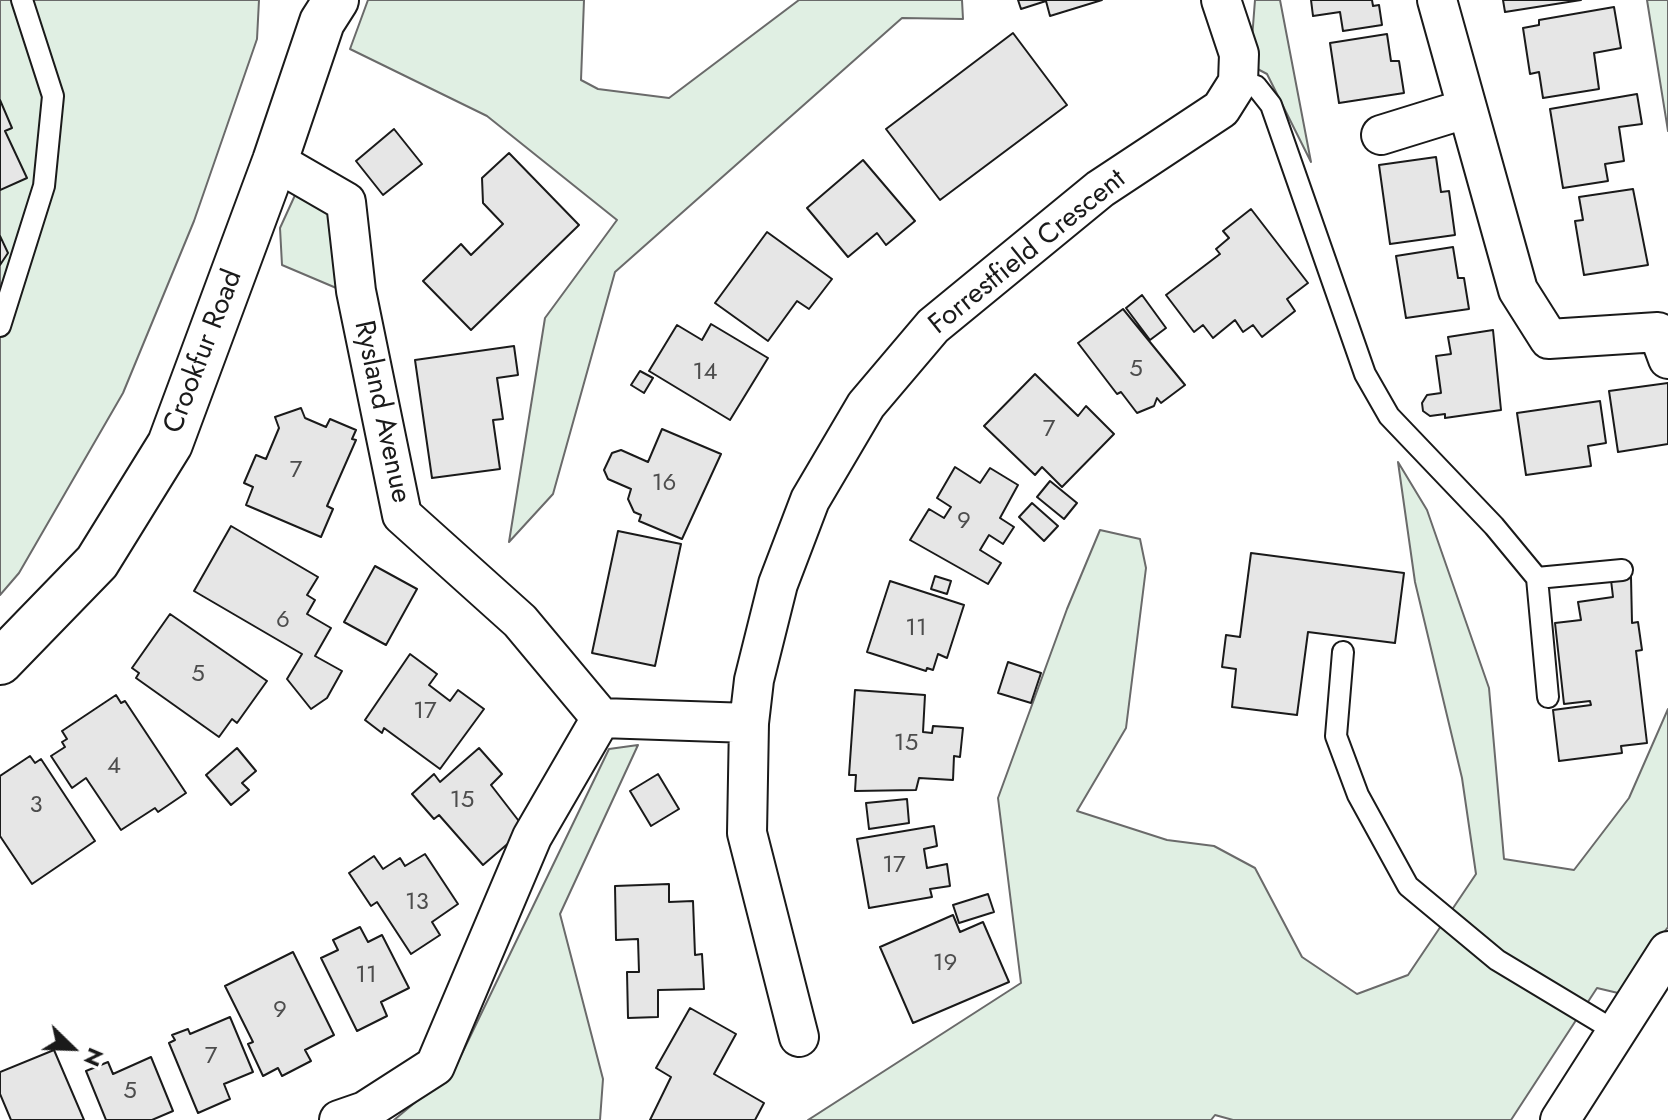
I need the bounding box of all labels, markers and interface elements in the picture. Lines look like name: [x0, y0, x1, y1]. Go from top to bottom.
street label: Forrestfield Crescent: [923, 163, 1133, 343]
street label: Crookfur Road: [157, 266, 251, 438]
street label: Rysland Avenue: [345, 318, 417, 506]
house number: 5: [1129, 356, 1143, 384]
house number: 14: [693, 359, 717, 387]
house number: 7: [1043, 416, 1055, 444]
house number: 7: [290, 457, 302, 485]
house number: 16: [652, 470, 676, 498]
house number: 9: [957, 508, 971, 536]
house number: 6: [276, 607, 290, 635]
house number: 11: [905, 615, 927, 643]
house number: 5: [191, 661, 205, 689]
house number: 17: [413, 698, 437, 726]
house number: 15: [894, 730, 918, 758]
house number: 4: [107, 753, 121, 781]
house number: 15: [450, 787, 474, 815]
house number: 3: [29, 792, 43, 820]
house number: 17: [882, 852, 906, 880]
house number: 13: [405, 889, 429, 917]
house number: 19: [933, 950, 957, 978]
house number: 11: [355, 962, 377, 990]
house number: 9: [273, 997, 287, 1025]
north arrow: [32, 1008, 112, 1088]
text: N: [76, 1043, 112, 1072]
house number: 7: [205, 1043, 217, 1071]
house number: 5: [123, 1078, 137, 1106]

